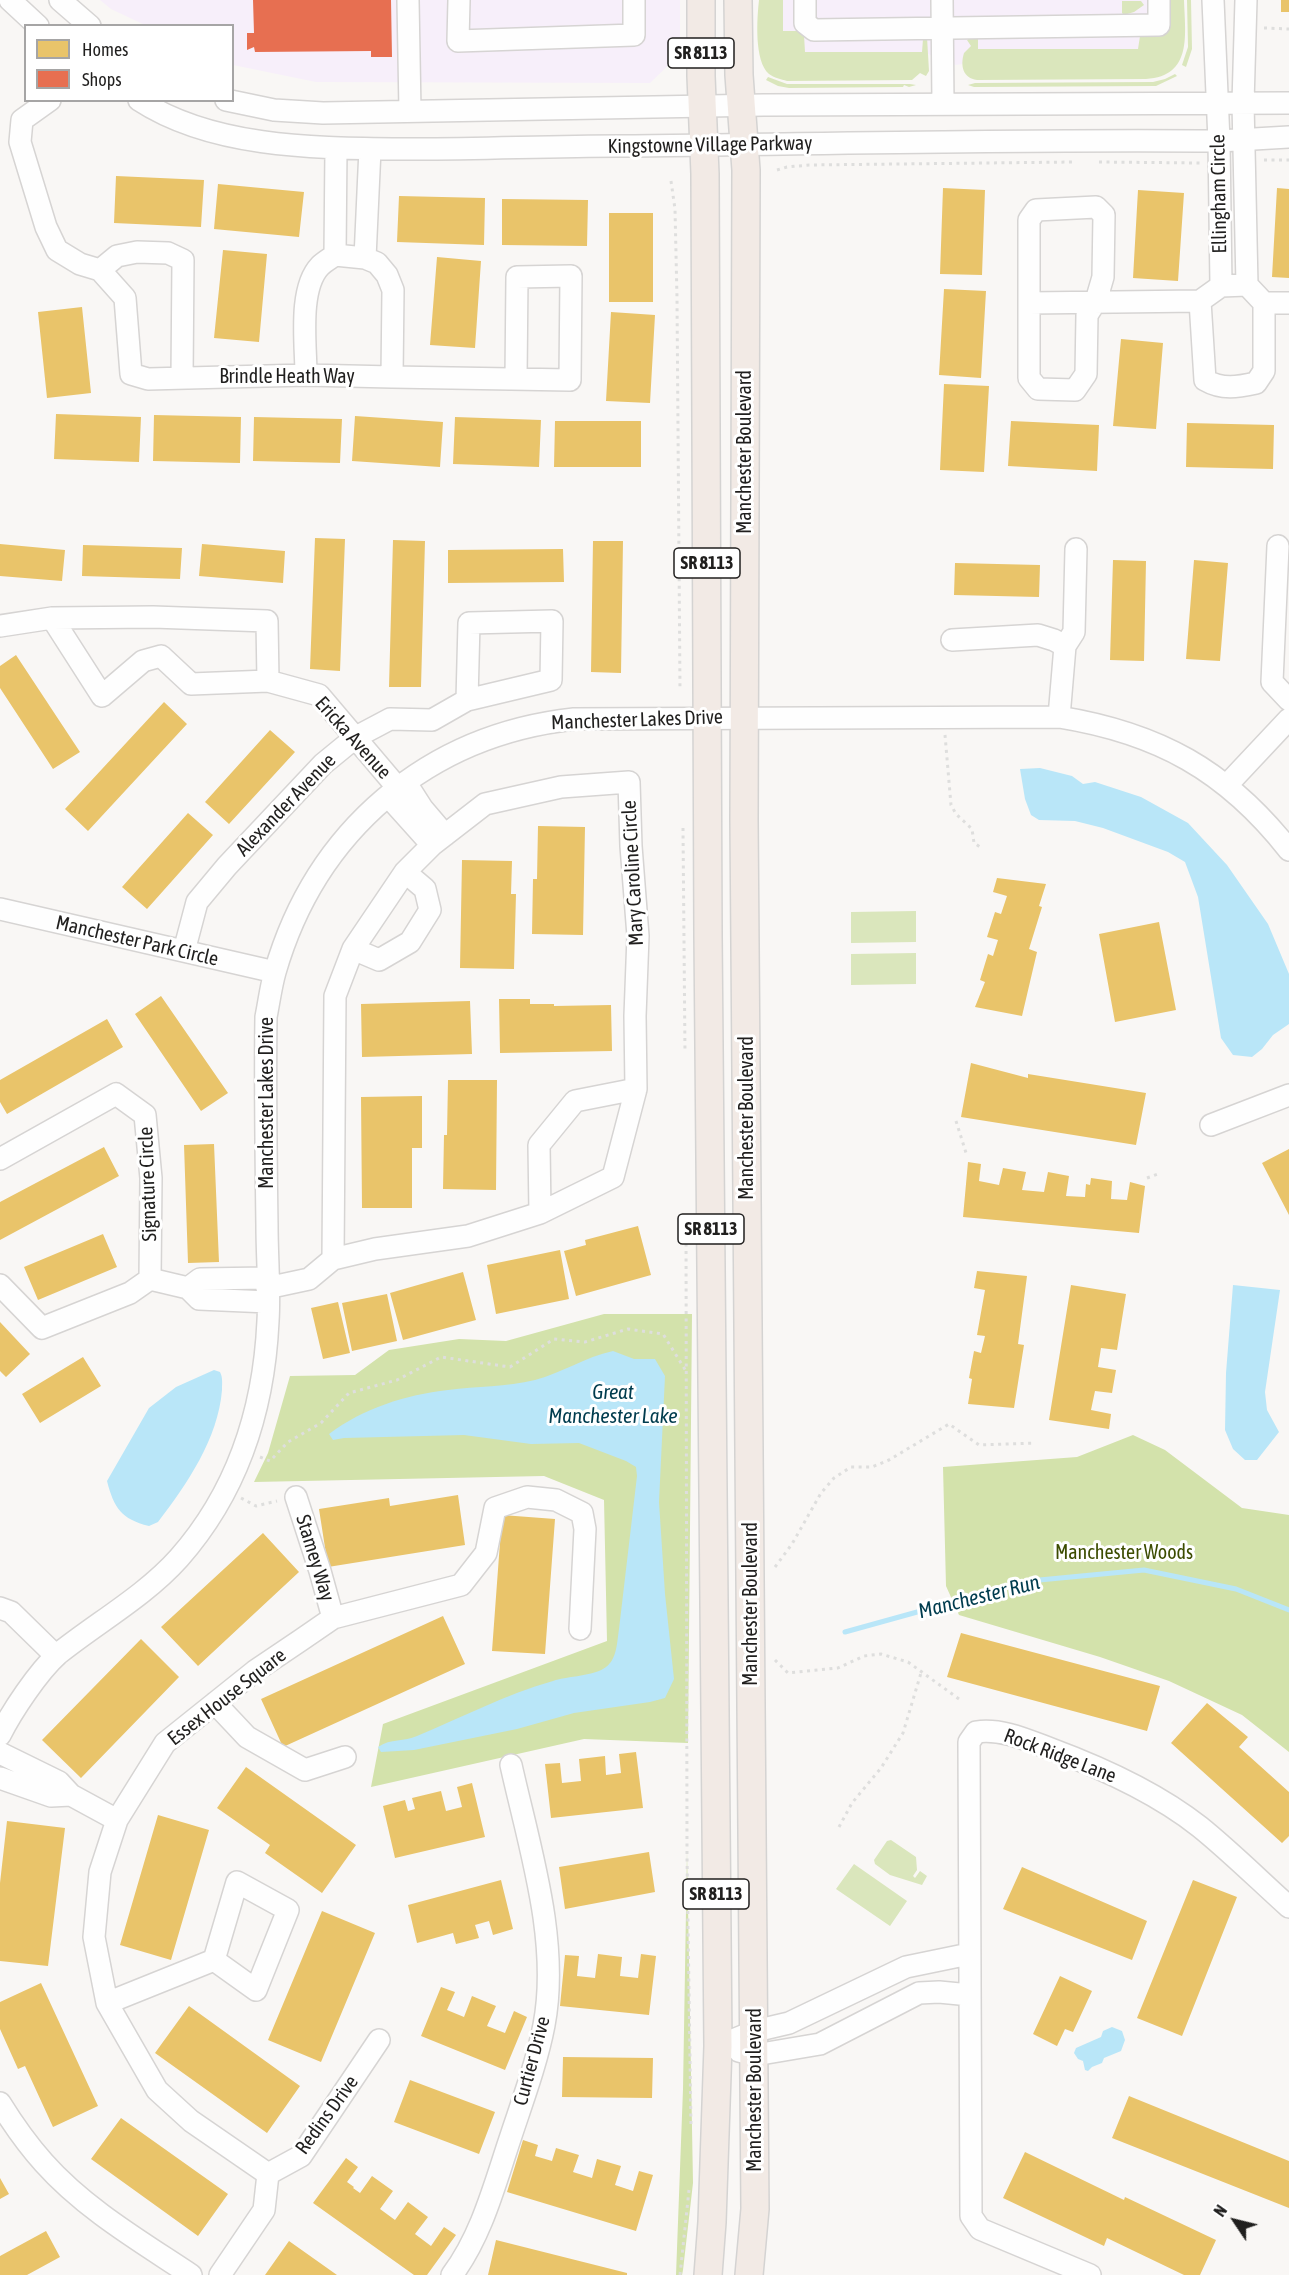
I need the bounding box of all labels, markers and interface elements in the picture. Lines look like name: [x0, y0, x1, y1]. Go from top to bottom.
legend: [24, 24, 234, 102]
road number: SR 8113: [668, 38, 734, 68]
text: Homes: [82, 39, 128, 60]
text: Shops: [82, 69, 122, 90]
street label: Kingstowne Village Parkway: [607, 131, 813, 159]
street label: Ellingham Circle: [1206, 134, 1232, 254]
street label: Brindle Heath Way: [219, 365, 355, 389]
street label: Manchester Boulevard: [733, 370, 757, 534]
road number: SR 8113: [674, 548, 740, 578]
street label: Ericka Avenue: [310, 692, 396, 784]
street label: Manchester Lakes Drive: [551, 705, 723, 735]
street label: Alexander Avenue: [231, 749, 341, 861]
street label: Mary Caroline Circle: [617, 800, 649, 946]
street label: Manchester Park Circle: [53, 911, 221, 971]
street label: Manchester Lakes Drive: [255, 1017, 279, 1189]
street label: Manchester Boulevard: [735, 1036, 759, 1200]
street label: Signature Circle: [134, 1126, 162, 1242]
road number: SR 8113: [678, 1214, 744, 1244]
water label: Great Manchester Lake: [548, 1379, 678, 1429]
street label: Stamey Way: [290, 1512, 340, 1604]
street label: Manchester Boulevard: [739, 1522, 763, 1686]
park label: Manchester Woods: [1055, 1541, 1193, 1565]
water label: Manchester Run: [916, 1570, 1042, 1624]
street label: Essex House Square: [163, 1643, 291, 1751]
street label: Rock Ridge Lane: [1000, 1724, 1120, 1788]
road number: SR 8113: [683, 1879, 749, 1909]
street label: Manchester Boulevard: [743, 2008, 767, 2172]
street label: Curtier Drive: [509, 2014, 555, 2108]
street label: Redins Drive: [290, 2071, 364, 2159]
north arrow: [1205, 2191, 1265, 2251]
text: N: [1210, 2202, 1230, 2220]

